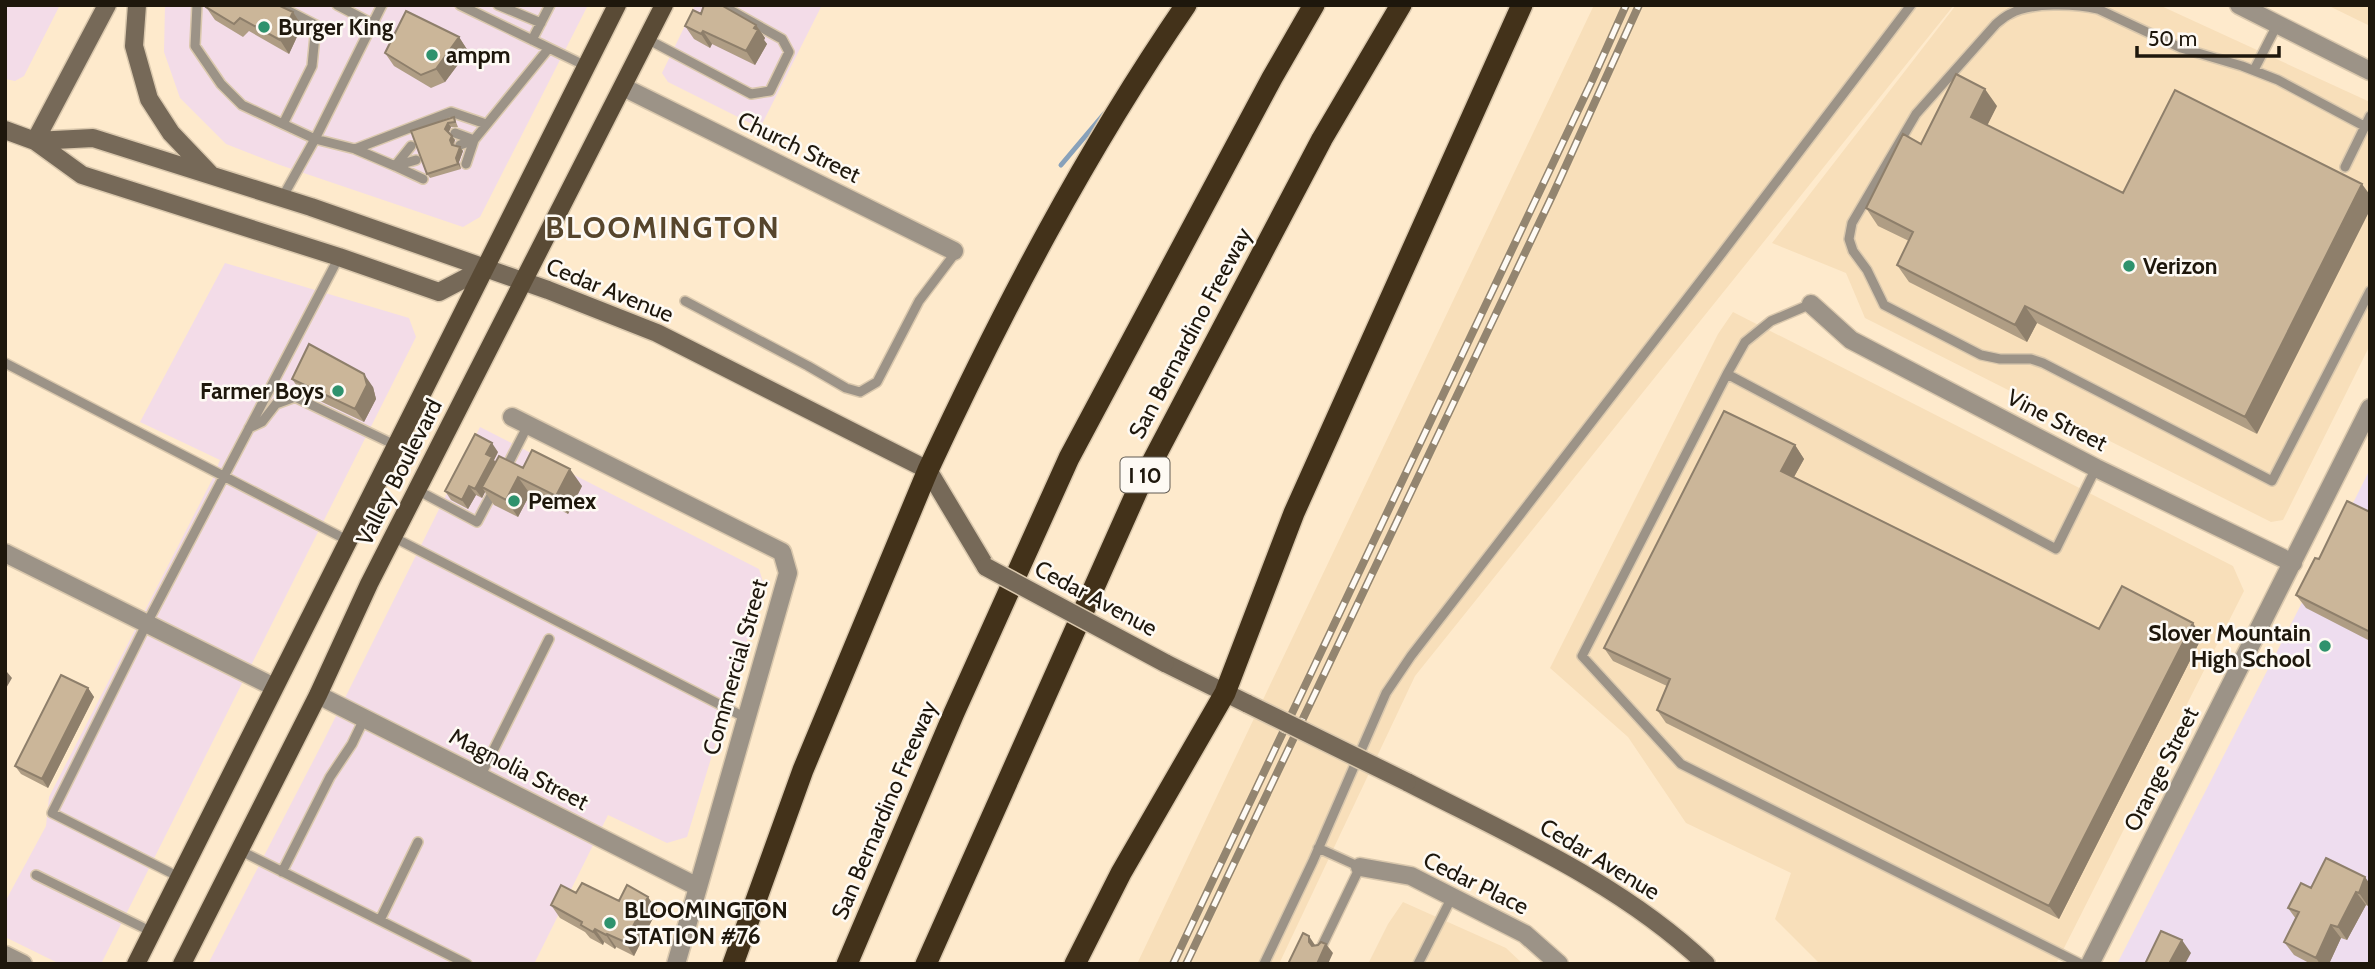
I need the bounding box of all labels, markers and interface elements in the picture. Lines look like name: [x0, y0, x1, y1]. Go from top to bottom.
place label: Burger King: [278, 13, 394, 41]
scale bar: [2137, 14, 2279, 58]
marker: Burger King: [256, 19, 272, 35]
text: 50 m: [2148, 26, 2197, 51]
place label: ampm: [446, 41, 511, 69]
marker: ampm: [424, 47, 440, 63]
street label: Church Street: [733, 105, 865, 189]
district label: BLOOMINGTON: [545, 209, 781, 246]
street label: San Bernardino Freeway: [1123, 222, 1258, 443]
street label: Cedar Avenue: [542, 252, 678, 328]
place label: Verizon: [2143, 252, 2218, 280]
marker: Verizon: [2121, 258, 2137, 274]
place label: Farmer Boys: [200, 377, 324, 405]
marker: Farmer Boys: [330, 383, 346, 399]
street label: Vine Street: [2002, 383, 2112, 457]
street label: Valley Boulevard: [350, 394, 448, 550]
road number: I 10: [1120, 458, 1170, 492]
place label: Pemex: [528, 487, 597, 515]
marker: Pemex: [506, 493, 522, 509]
street label: Cedar Avenue: [1030, 554, 1162, 642]
street label: Commercial Street: [697, 576, 774, 758]
place label: Slover Mountain High School: [2148, 619, 2311, 673]
marker: Slover Mountain High School: [2317, 638, 2333, 654]
street label: San Bernardino Freeway: [825, 696, 943, 924]
street label: Orange Street: [2118, 702, 2204, 836]
street label: Magnolia Street: [445, 722, 593, 816]
street label: Cedar Avenue: [1535, 812, 1665, 906]
street label: Cedar Place: [1419, 846, 1533, 921]
place label: BLOOMINGTON STATION #76: [624, 896, 788, 950]
marker: BLOOMINGTON STATION #76: [602, 915, 618, 931]

